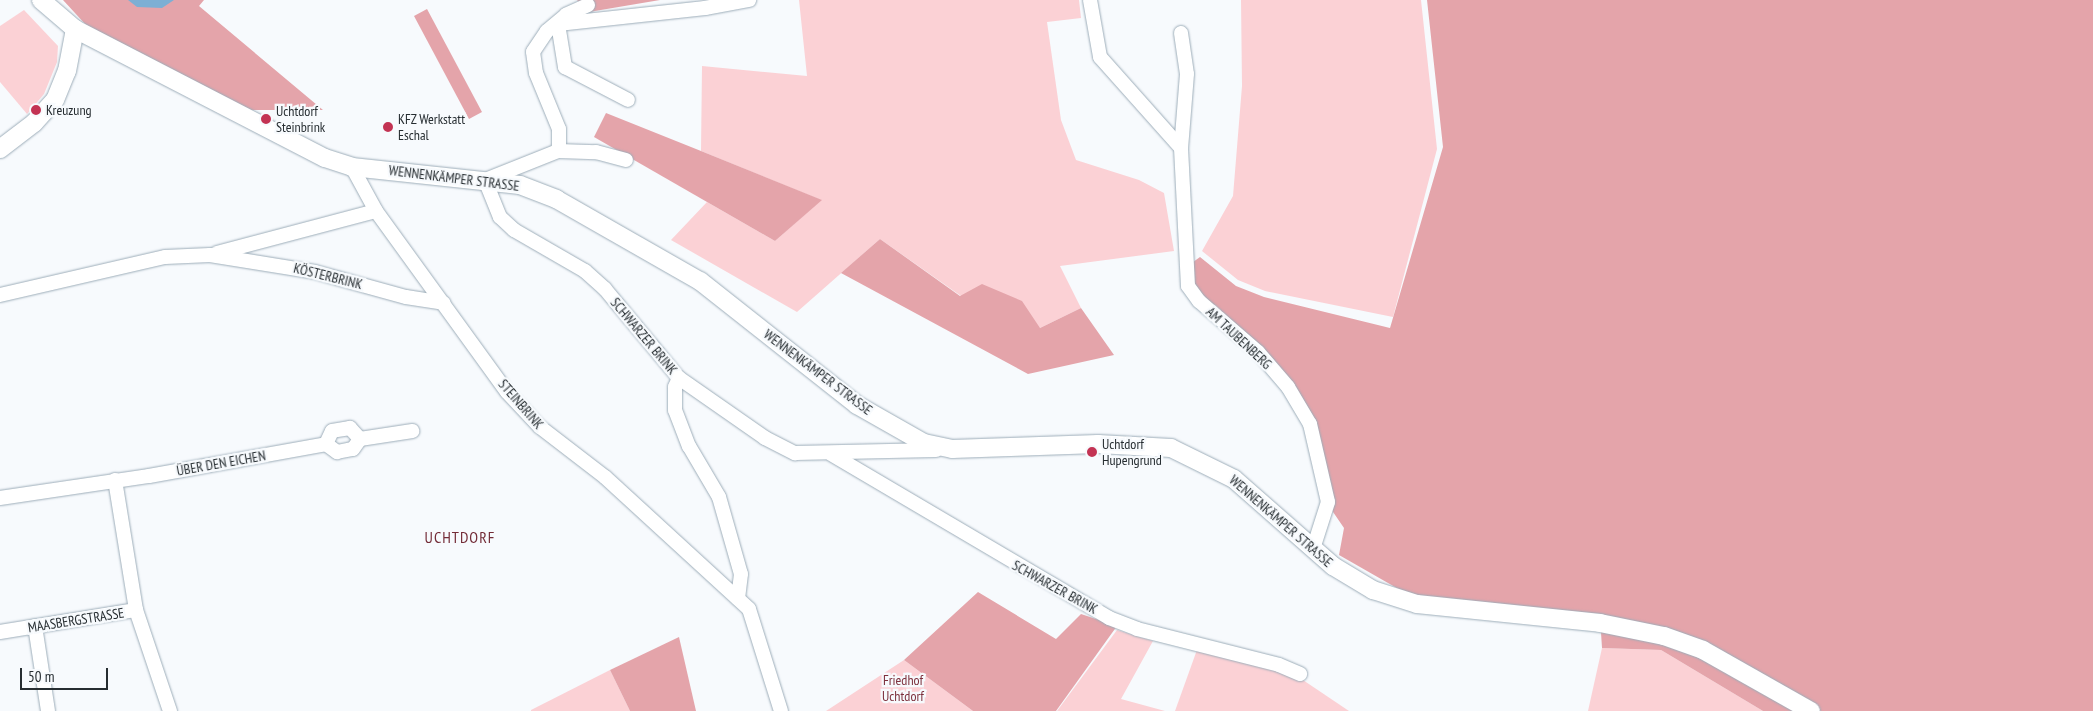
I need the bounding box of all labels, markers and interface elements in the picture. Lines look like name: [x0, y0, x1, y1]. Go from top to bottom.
place label: Kreuzung: [46, 102, 92, 118]
place label: Uchtdorf Steinbrink: [276, 103, 325, 136]
marker: Kreuzung: [30, 104, 42, 116]
place label: KFZ Werkstatt Eschal: [398, 111, 466, 144]
marker: Uchtdorf Steinbrink: [260, 113, 272, 125]
marker: KFZ Werkstatt Eschal: [382, 121, 394, 133]
street label: WENNENKÄMPER STRASSE: [388, 162, 520, 194]
street label: KÖSTERBRINK: [292, 259, 364, 293]
street label: SCHWARZER BRINK: [607, 294, 681, 378]
street label: AM TAUBENBERG: [1203, 303, 1275, 373]
street label: WENNENKÄMPER STRASSE: [760, 326, 876, 418]
street label: STEINBRINK: [495, 376, 547, 432]
place label: Uchtdorf Hupengrund: [1102, 436, 1162, 468]
marker: Uchtdorf Hupengrund: [1086, 446, 1098, 458]
street label: ÜBER DEN EICHEN: [175, 447, 267, 479]
street label: WENNENKÄMPER STRASSE: [1226, 472, 1336, 570]
district label: UCHTDORF: [424, 527, 496, 547]
street label: SCHWARZER BRINK: [1009, 557, 1101, 617]
street label: MAASBERGSTRASSE: [27, 604, 125, 636]
scale bar: [22, 658, 110, 690]
text: 50 m: [28, 667, 54, 686]
park label: Friedhof Uchtdorf: [882, 672, 924, 704]

